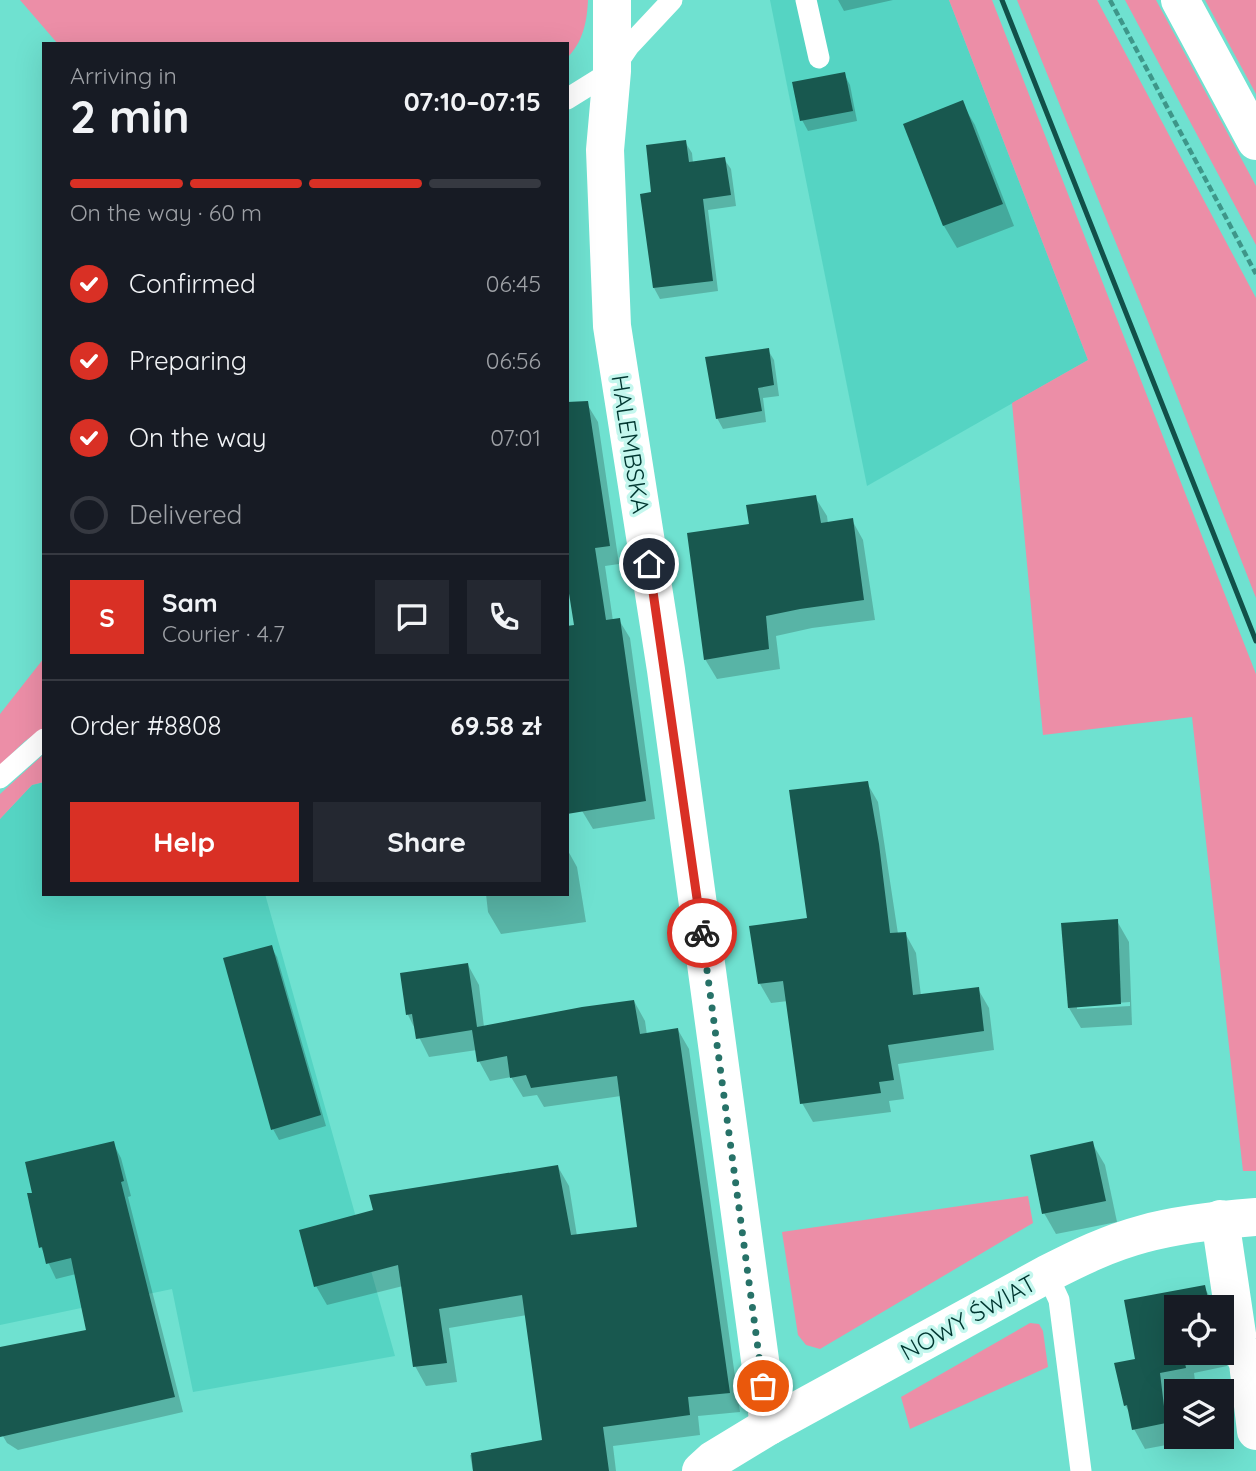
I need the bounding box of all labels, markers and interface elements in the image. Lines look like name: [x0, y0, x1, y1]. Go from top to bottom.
text: Arriving in: [70, 61, 177, 90]
text: 07:10–07:15: [404, 85, 541, 118]
text: 2 min: [70, 87, 190, 145]
text: On the way · 60 m: [70, 198, 262, 227]
icon: check: [70, 265, 108, 303]
text: Confirmed: [129, 267, 256, 300]
text: 06:45: [486, 269, 541, 298]
icon: check: [70, 342, 108, 380]
text: Preparing: [129, 344, 247, 377]
text: 06:56: [486, 346, 541, 375]
street label: HALEMBSKA: [605, 373, 657, 515]
icon: check: [70, 419, 108, 457]
text: On the way: [129, 421, 267, 454]
text: 07:01: [490, 423, 541, 452]
text: Delivered: [129, 498, 242, 531]
pin: [619, 534, 679, 594]
icon: home: [630, 545, 668, 583]
button: chat: [375, 580, 449, 654]
button: phone: [467, 580, 541, 654]
text: Sam: [162, 586, 218, 619]
text: S: [99, 601, 115, 634]
text: Courier · 4.7: [162, 619, 285, 648]
text: Order #8808: [70, 709, 222, 742]
text: 69.58 zł: [450, 709, 541, 742]
button: Help: [70, 802, 299, 882]
button: Share: [313, 802, 541, 882]
courier: [667, 898, 737, 968]
icon: bike: [683, 914, 721, 952]
street label: NOWY ŚWIAT: [895, 1267, 1041, 1367]
map controls: [1164, 1295, 1234, 1449]
button: locate: [1164, 1295, 1234, 1365]
pin: [733, 1356, 793, 1416]
icon: bag: [744, 1367, 782, 1405]
button: layers: [1164, 1379, 1234, 1449]

